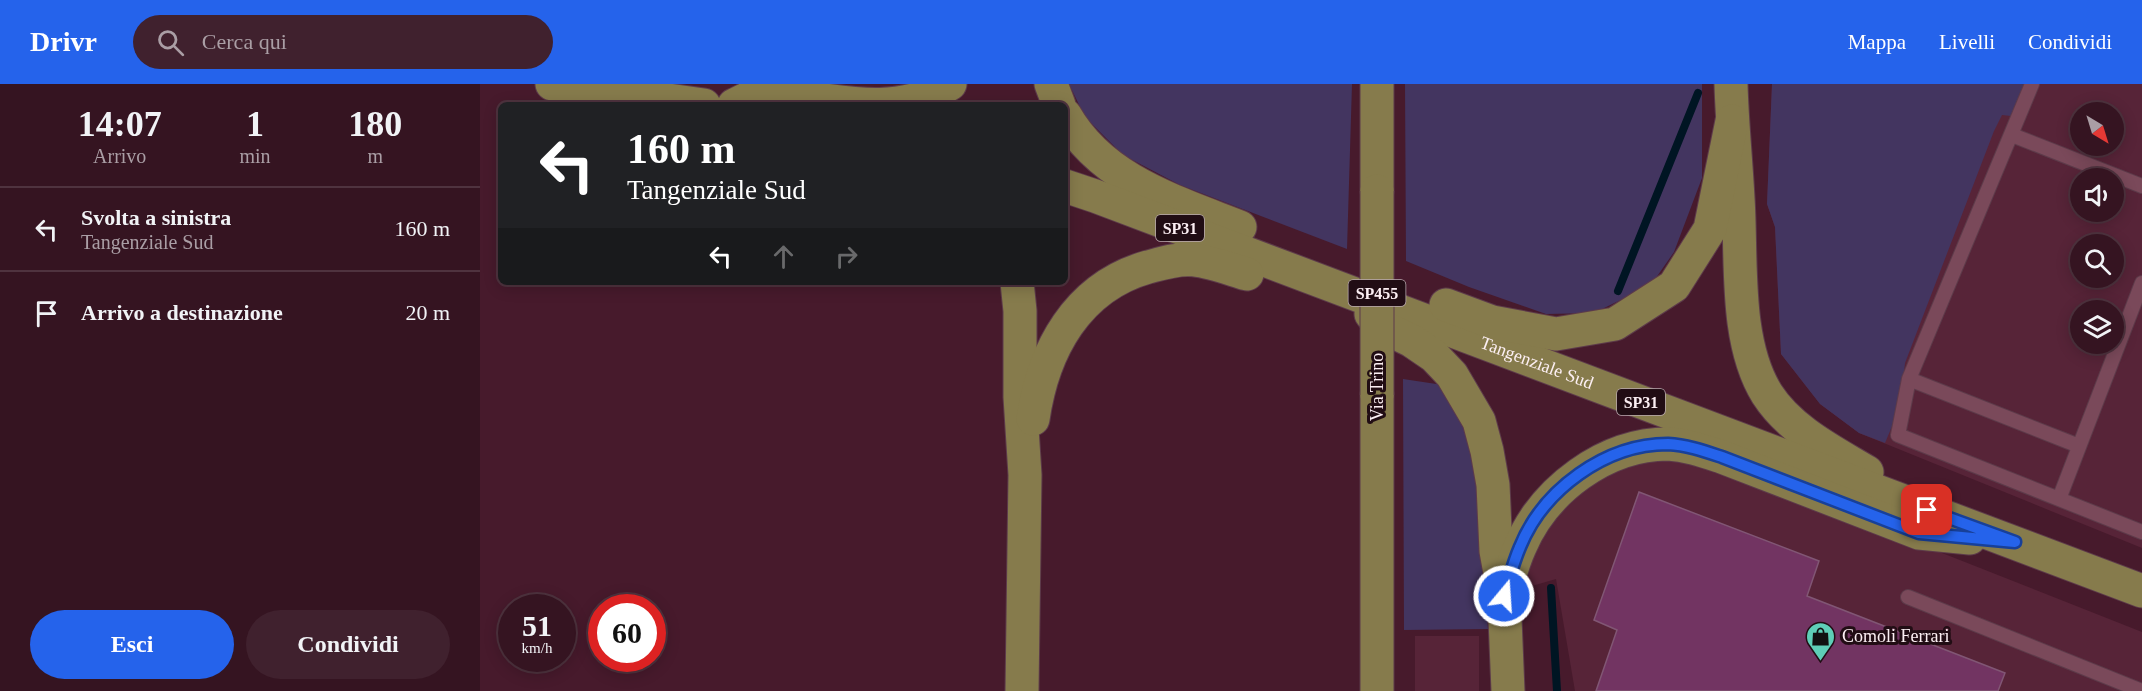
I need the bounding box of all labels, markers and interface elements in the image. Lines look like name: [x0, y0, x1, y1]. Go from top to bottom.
search box: [133, 15, 553, 69]
text: Drivr: [30, 26, 97, 57]
icon: search: [154, 26, 187, 59]
text: Cerca qui: [202, 29, 287, 54]
text: Mappa: [1848, 30, 1906, 54]
text: Livelli: [1939, 30, 1995, 54]
text: Condividi: [2028, 30, 2112, 54]
north arrow: [2070, 102, 2124, 156]
map controls: [2070, 102, 2124, 354]
text: 14:07: [78, 104, 162, 144]
text: 1: [246, 104, 264, 144]
text: 180: [348, 104, 402, 144]
icon: left: [528, 126, 606, 204]
text: 160 m: [627, 126, 736, 172]
text: Arrivo: [93, 145, 146, 167]
text: min: [239, 145, 271, 167]
text: m: [368, 145, 383, 167]
button: sound: [2070, 168, 2124, 222]
text: Tangenziale Sud: [627, 175, 806, 205]
text: Svolta a sinistra: [81, 205, 231, 230]
icon: left: [30, 213, 63, 246]
road number: SP31: [1156, 215, 1204, 241]
text: 160 m: [394, 216, 450, 241]
text: Tangenziale Sud: [81, 231, 213, 253]
button: search: [2070, 234, 2124, 288]
icon: left: [704, 240, 737, 273]
icon: ahead: [767, 240, 800, 273]
icon: right: [830, 240, 863, 273]
road number: SP455: [1348, 280, 1406, 306]
icon: arrive: [30, 297, 63, 330]
text: Arrivo a destinazione: [81, 300, 283, 325]
text: 20 m: [405, 300, 450, 325]
button: layers: [2070, 300, 2124, 354]
street label: Tangenziale Sud: [1478, 332, 1596, 393]
street label: Via Trino: [1367, 353, 1387, 421]
road number: SP31: [1617, 389, 1665, 415]
pin: [1901, 484, 1952, 535]
icon: arrive: [1910, 493, 1943, 526]
position arrow: [1472, 564, 1536, 628]
speed limit sign: 60: [588, 594, 666, 672]
text: 51: [522, 609, 552, 642]
button: Esci: [30, 610, 234, 679]
button: Condividi: [246, 610, 450, 679]
shop icon: Comoli Ferrari: [1805, 620, 1837, 662]
place label: Comoli Ferrari: [1842, 626, 1949, 646]
text: km/h: [522, 640, 552, 656]

